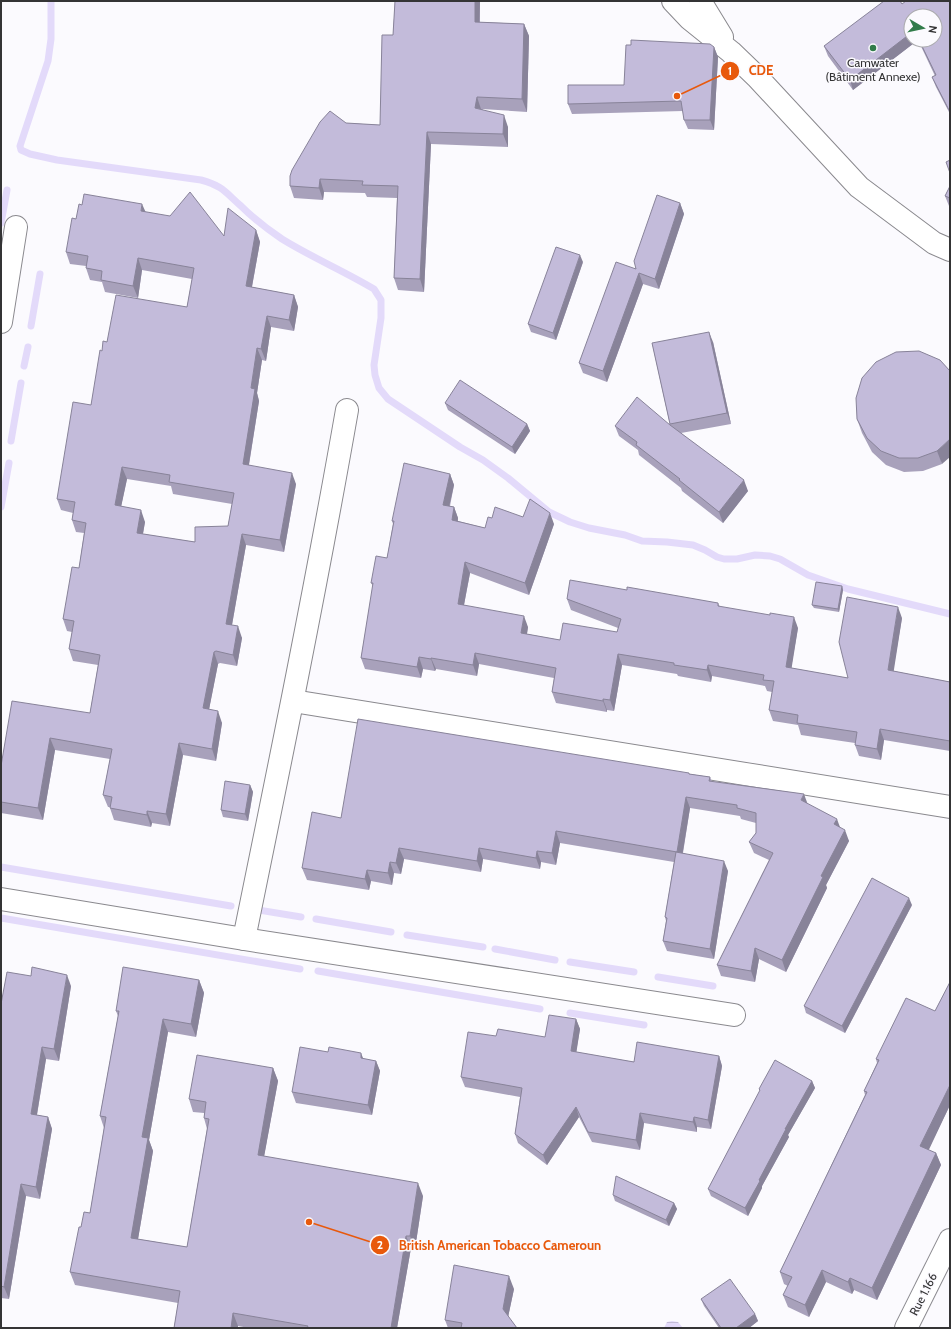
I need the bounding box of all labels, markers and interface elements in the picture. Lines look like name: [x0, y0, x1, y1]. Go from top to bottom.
north arrow: [903, 8, 943, 48]
text: N: [925, 25, 940, 35]
marker: Camwater (Bâtiment Annexe): [868, 43, 878, 53]
place label: Camwater (Bâtiment Annexe): [826, 55, 920, 84]
callout: CDE: [720, 58, 781, 83]
text: CDE: [749, 62, 773, 78]
text: 1: [728, 63, 732, 78]
callout: British American Tobacco Cameroun: [370, 1233, 609, 1258]
text: 2: [377, 1237, 383, 1252]
text: British American Tobacco Cameroun: [399, 1237, 601, 1253]
street label: Rue 1.166: [906, 1270, 940, 1318]

